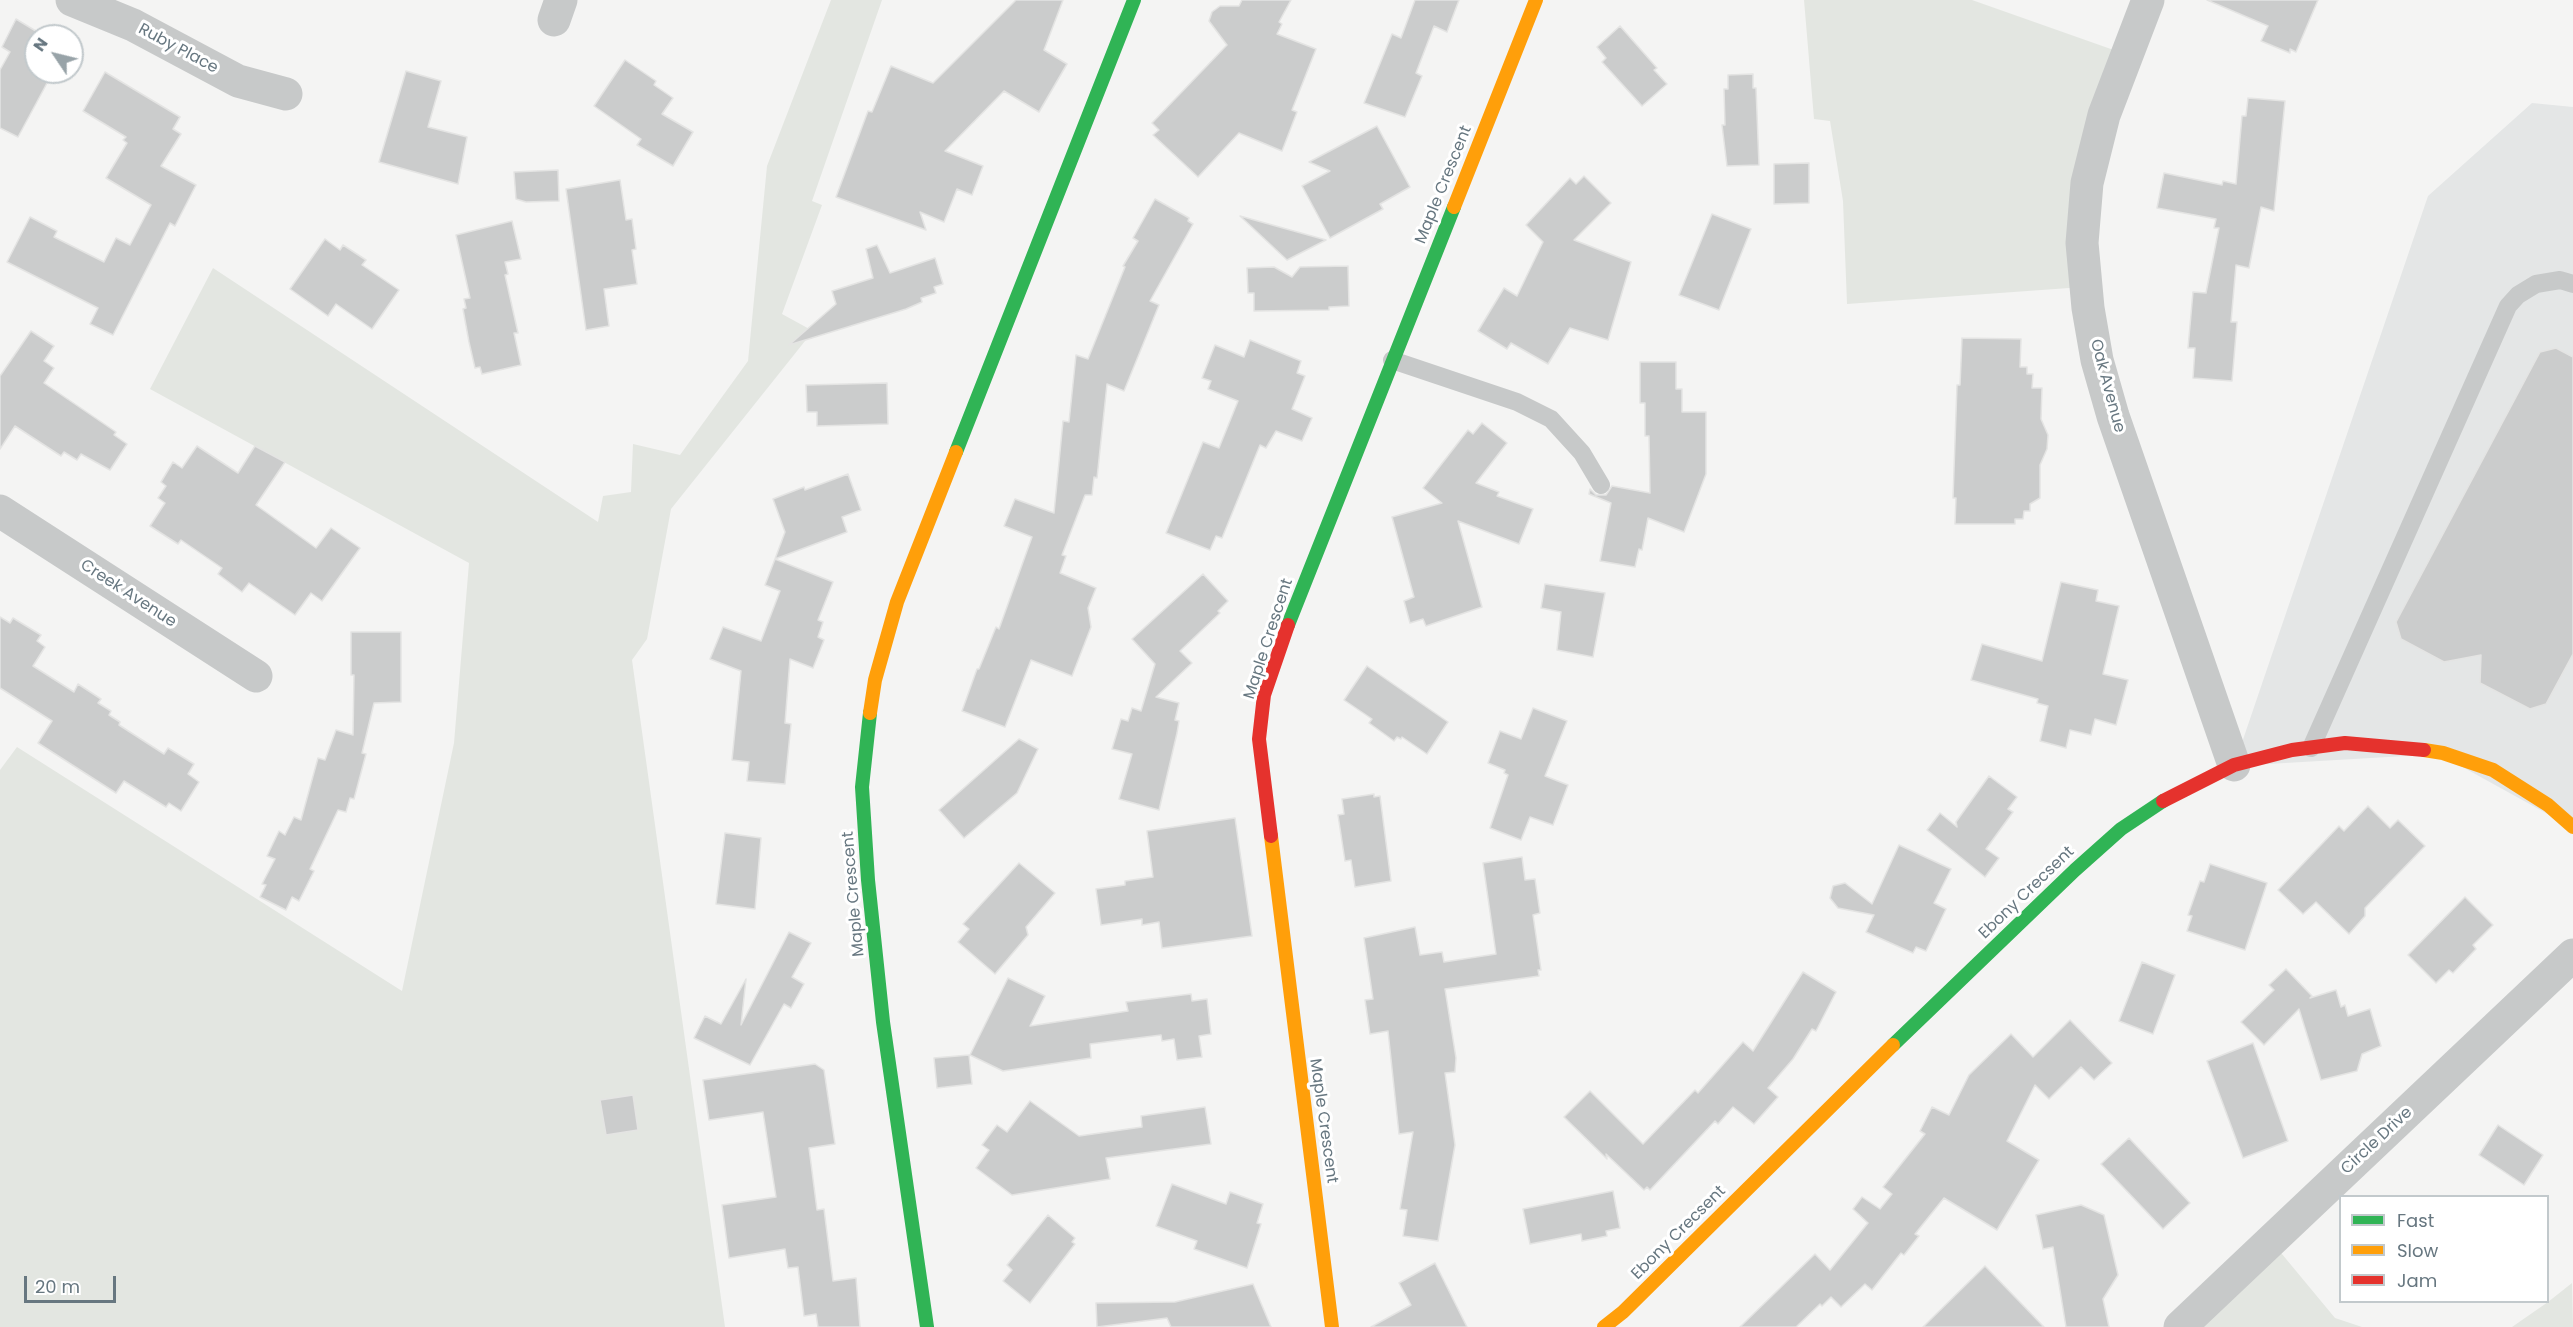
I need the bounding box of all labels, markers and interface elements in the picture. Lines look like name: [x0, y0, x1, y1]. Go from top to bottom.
street label: Ruby Place: [135, 20, 221, 78]
north arrow: [24, 24, 84, 84]
text: N: [28, 33, 53, 56]
street label: Maple Crescent: [1412, 123, 1476, 247]
street label: Oak Avenue: [2085, 337, 2129, 435]
street label: Creek Avenue: [76, 556, 180, 632]
street label: Maple Crescent: [1240, 576, 1298, 702]
street label: Maple Crescent: [839, 830, 869, 958]
street label: Ebony Crecsent: [1975, 843, 2079, 943]
street label: Maple Crescent: [1305, 1057, 1341, 1185]
street label: Circle Drive: [2337, 1103, 2417, 1179]
street label: Ebony Crecsent: [1628, 1182, 1730, 1284]
legend: [2339, 1195, 2549, 1303]
text: Fast: [2397, 1208, 2434, 1233]
text: Slow: [2397, 1238, 2438, 1263]
scale bar: [27, 1264, 118, 1302]
text: Jam: [2397, 1268, 2437, 1293]
text: 20 m: [35, 1274, 80, 1299]

